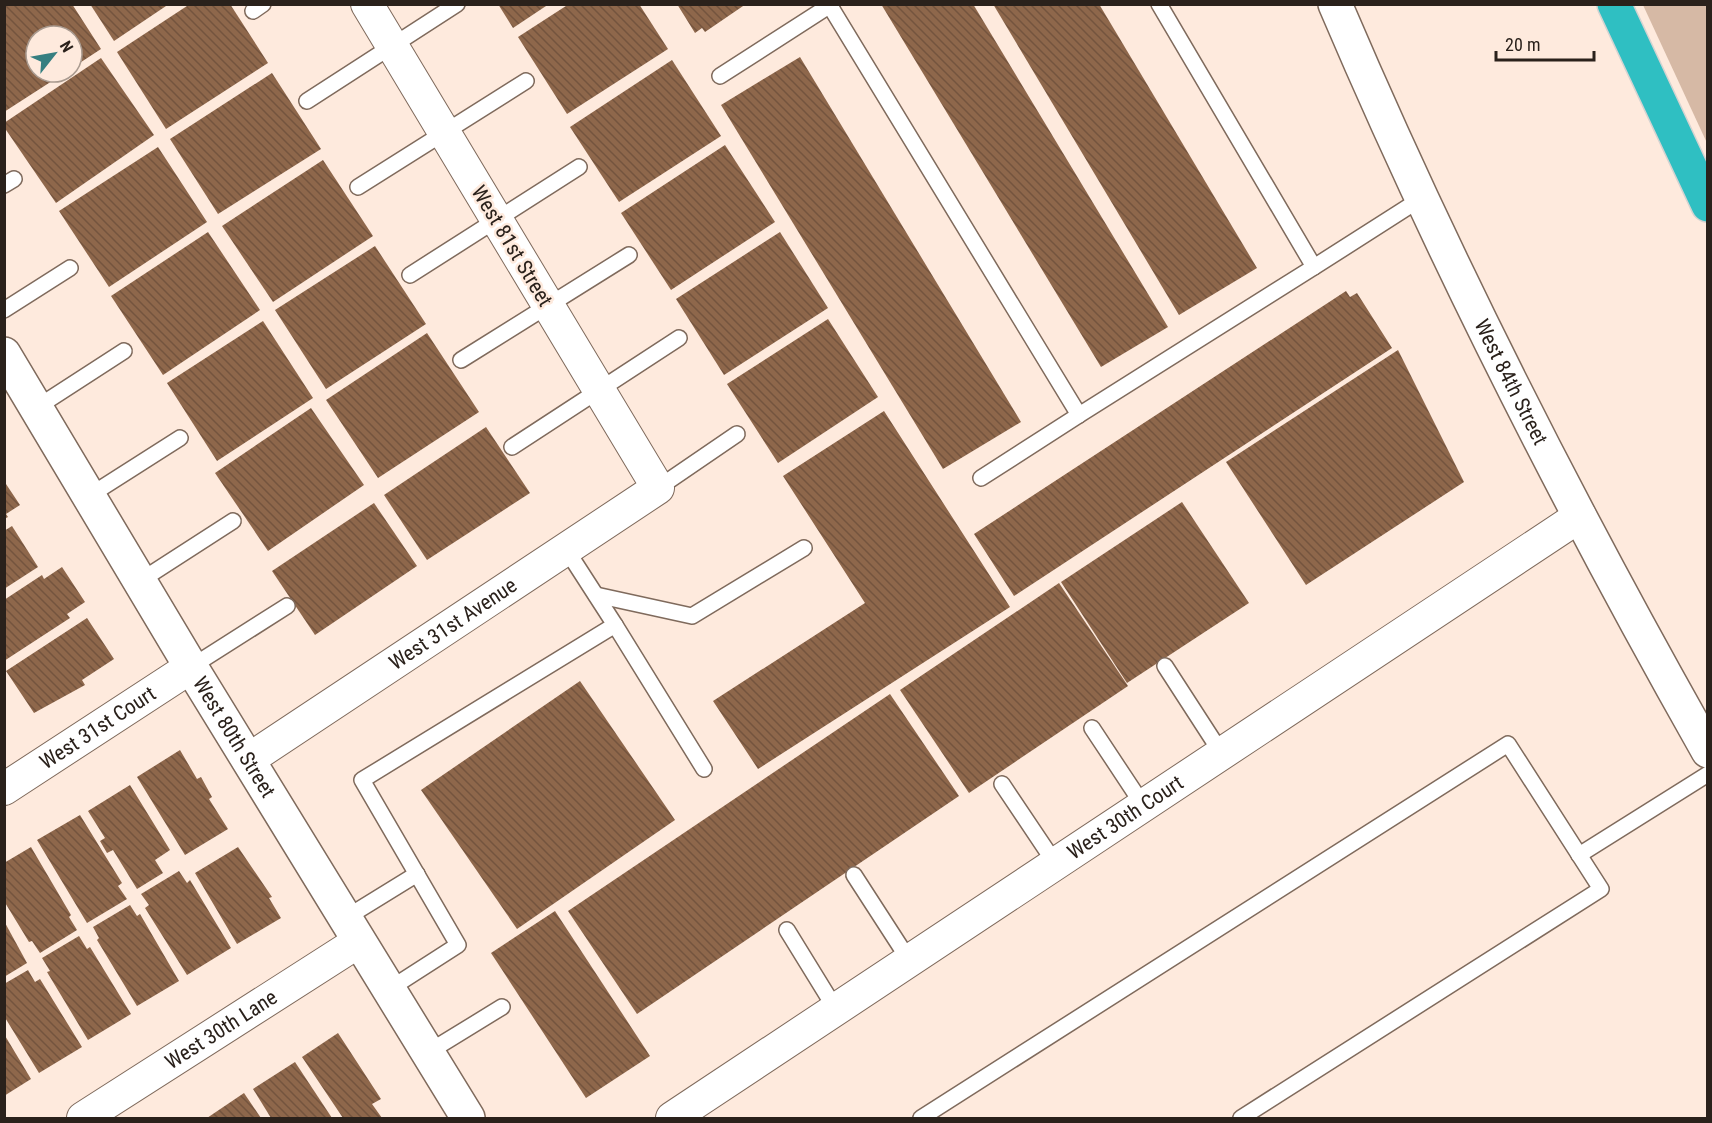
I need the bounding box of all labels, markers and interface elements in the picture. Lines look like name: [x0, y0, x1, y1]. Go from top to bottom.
north arrow: [24, 24, 84, 84]
scale bar: [1496, 24, 1594, 62]
text: 20 m: [1505, 34, 1540, 55]
text: N: [56, 37, 77, 56]
street label: West 81st Street: [467, 181, 557, 311]
street label: West 84th Street: [1469, 315, 1552, 449]
street label: West 31st Avenue: [385, 573, 521, 675]
street label: West 80th Street: [188, 672, 280, 802]
street label: West 31st Court: [35, 681, 160, 774]
street label: West 30th Court: [1063, 770, 1188, 864]
street label: West 30th Lane: [161, 985, 282, 1074]

